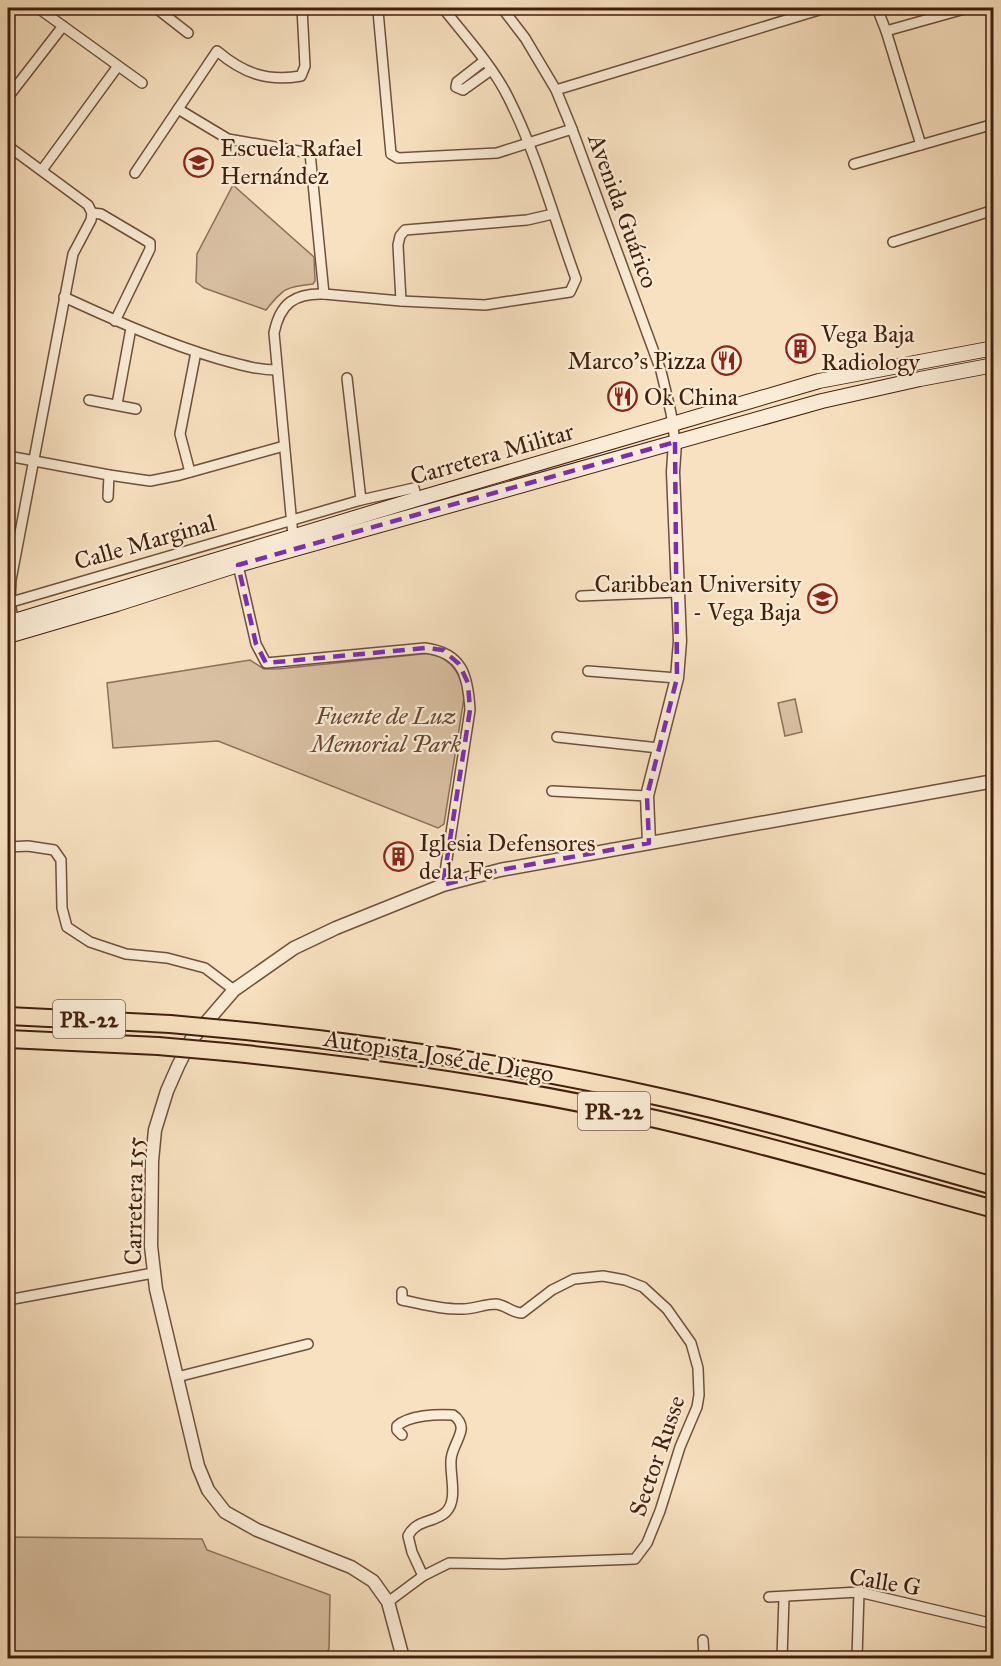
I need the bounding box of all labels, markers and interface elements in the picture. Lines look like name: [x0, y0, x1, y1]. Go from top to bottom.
street label: Avenida Guárico: [581, 129, 665, 292]
place label: Escuela Rafael Hernández: [220, 133, 363, 191]
school or university icon: Escuela Rafael Hernández: [183, 146, 215, 178]
place label: Vega Baja Radiology: [820, 319, 921, 377]
building icon: Vega Baja Radiology: [784, 332, 816, 364]
restaurant icon: Marco's Pizza: [711, 345, 743, 377]
place label: Marco's Pizza: [567, 346, 707, 376]
restaurant icon: Ok China: [607, 381, 639, 413]
place label: Ok China: [644, 382, 739, 412]
street label: Carretera Militar: [407, 416, 577, 492]
street label: Calle Marginal: [71, 507, 220, 577]
place label: Caribbean University - Vega Baja: [595, 569, 802, 627]
school or university icon: Caribbean University - Vega Baja: [806, 582, 838, 614]
park label: Fuente de Luz Memorial Park: [309, 701, 461, 759]
place label: Iglesia Defensores de la Fe: [419, 828, 596, 886]
building icon: Iglesia Defensores de la Fe: [382, 841, 414, 873]
road number: PR-22: [53, 1000, 125, 1038]
street label: Autopista José de Diego: [321, 1023, 556, 1089]
road number: PR-22: [578, 1092, 650, 1130]
street label: Carretera 155: [118, 1136, 150, 1266]
street label: Sector Russe: [622, 1392, 692, 1520]
street label: Calle G: [847, 1562, 923, 1602]

